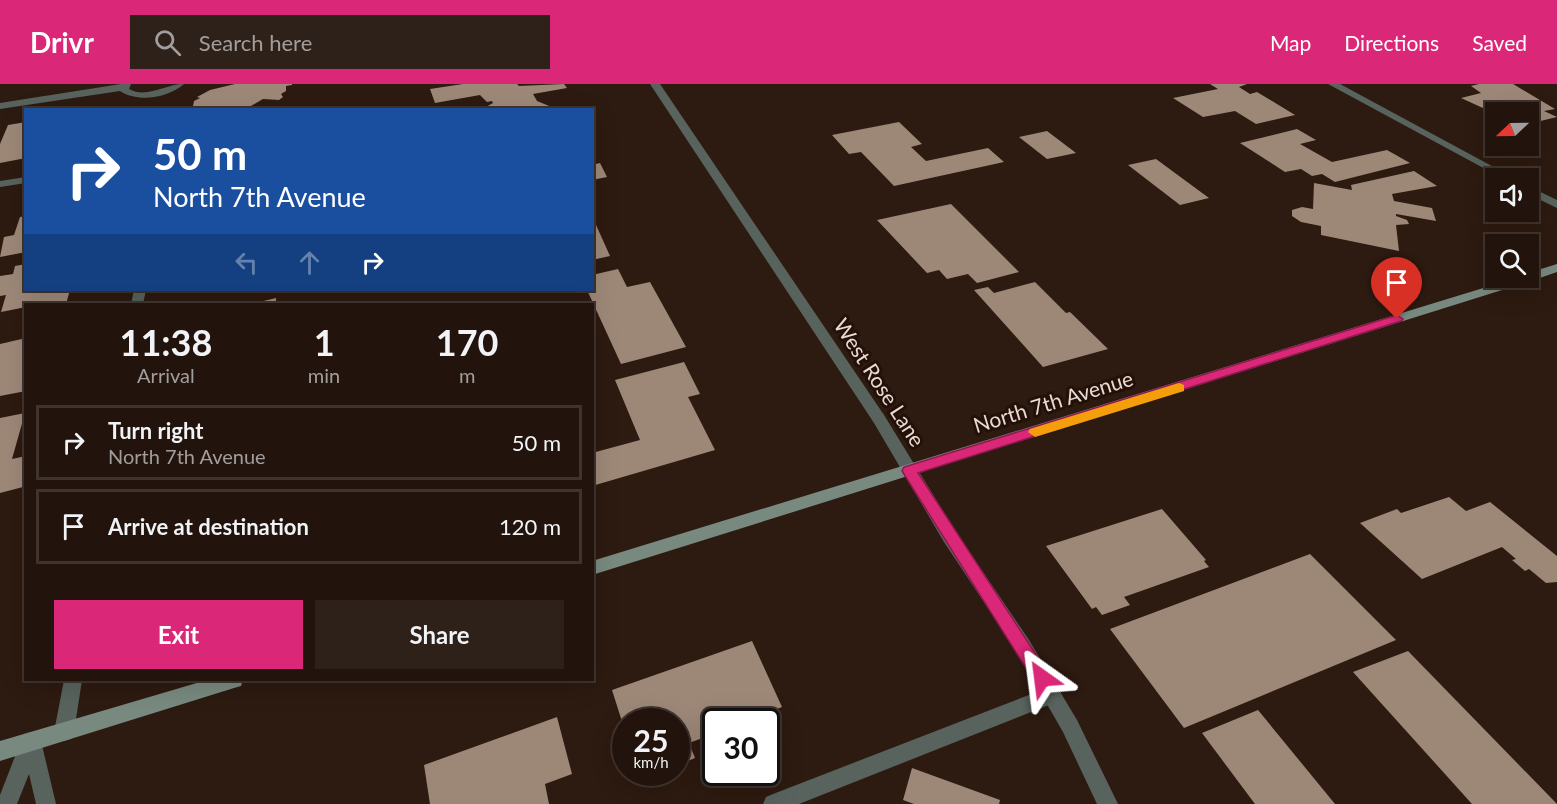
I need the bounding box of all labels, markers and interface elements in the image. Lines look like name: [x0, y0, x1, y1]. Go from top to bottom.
search box: [130, 15, 550, 69]
text: Drivr: [30, 25, 94, 59]
icon: search: [151, 26, 184, 59]
text: Search here: [199, 29, 312, 56]
text: Map: [1270, 30, 1311, 55]
text: Directions: [1344, 30, 1439, 55]
text: Saved: [1472, 30, 1527, 55]
north arrow: [1485, 102, 1539, 156]
map controls: [1485, 102, 1539, 288]
text: 50 m: [153, 129, 247, 179]
icon: right: [54, 132, 132, 210]
button: sound: [1485, 168, 1539, 222]
text: North 7th Avenue: [153, 180, 366, 213]
button: search: [1485, 234, 1539, 288]
icon: left: [230, 246, 263, 279]
icon: ahead: [293, 246, 326, 279]
icon: right: [356, 246, 389, 279]
pin: [1371, 257, 1422, 319]
icon: arrive: [1380, 266, 1413, 299]
street label: West Rose Lane: [829, 313, 931, 451]
text: 11:38: [120, 320, 212, 364]
text: 1: [314, 320, 335, 364]
text: 170: [436, 320, 498, 364]
text: Arrival: [137, 363, 195, 387]
text: min: [308, 363, 340, 387]
text: m: [459, 363, 475, 387]
street label: North 7th Avenue: [970, 365, 1136, 437]
text: Turn right: [108, 417, 203, 444]
icon: right: [57, 426, 90, 459]
text: 50 m: [512, 429, 561, 456]
text: North 7th Avenue: [108, 444, 266, 468]
icon: arrive: [57, 510, 90, 543]
text: Arrive at destination: [108, 513, 309, 540]
text: 120 m: [499, 513, 561, 540]
button: Exit: [54, 600, 303, 669]
button: Share: [315, 600, 564, 669]
position arrow: [1010, 646, 1074, 710]
speed limit sign: 30: [702, 708, 780, 786]
text: 25: [634, 722, 668, 758]
text: km/h: [633, 753, 669, 771]

